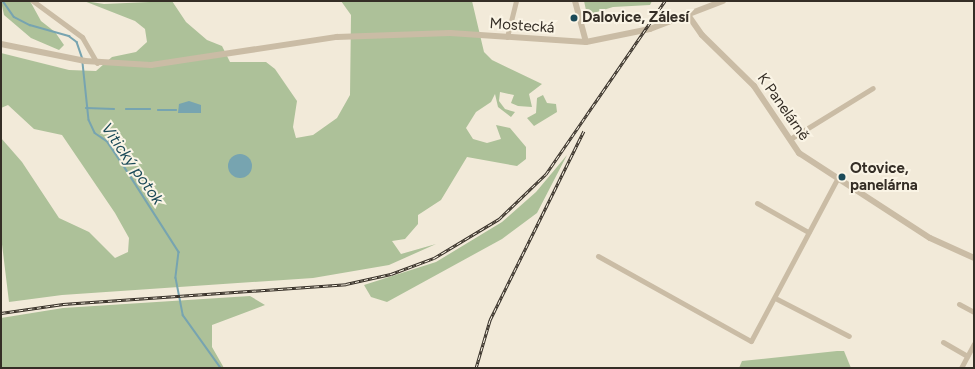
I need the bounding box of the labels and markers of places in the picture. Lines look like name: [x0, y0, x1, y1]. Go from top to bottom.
place label: Dalovice, Zálesí: [582, 9, 689, 27]
marker: Dalovice, Zálesí: [569, 13, 579, 23]
place label: Otovice, panelárna: [850, 159, 918, 194]
marker: Otovice, panelárna: [837, 172, 847, 182]

